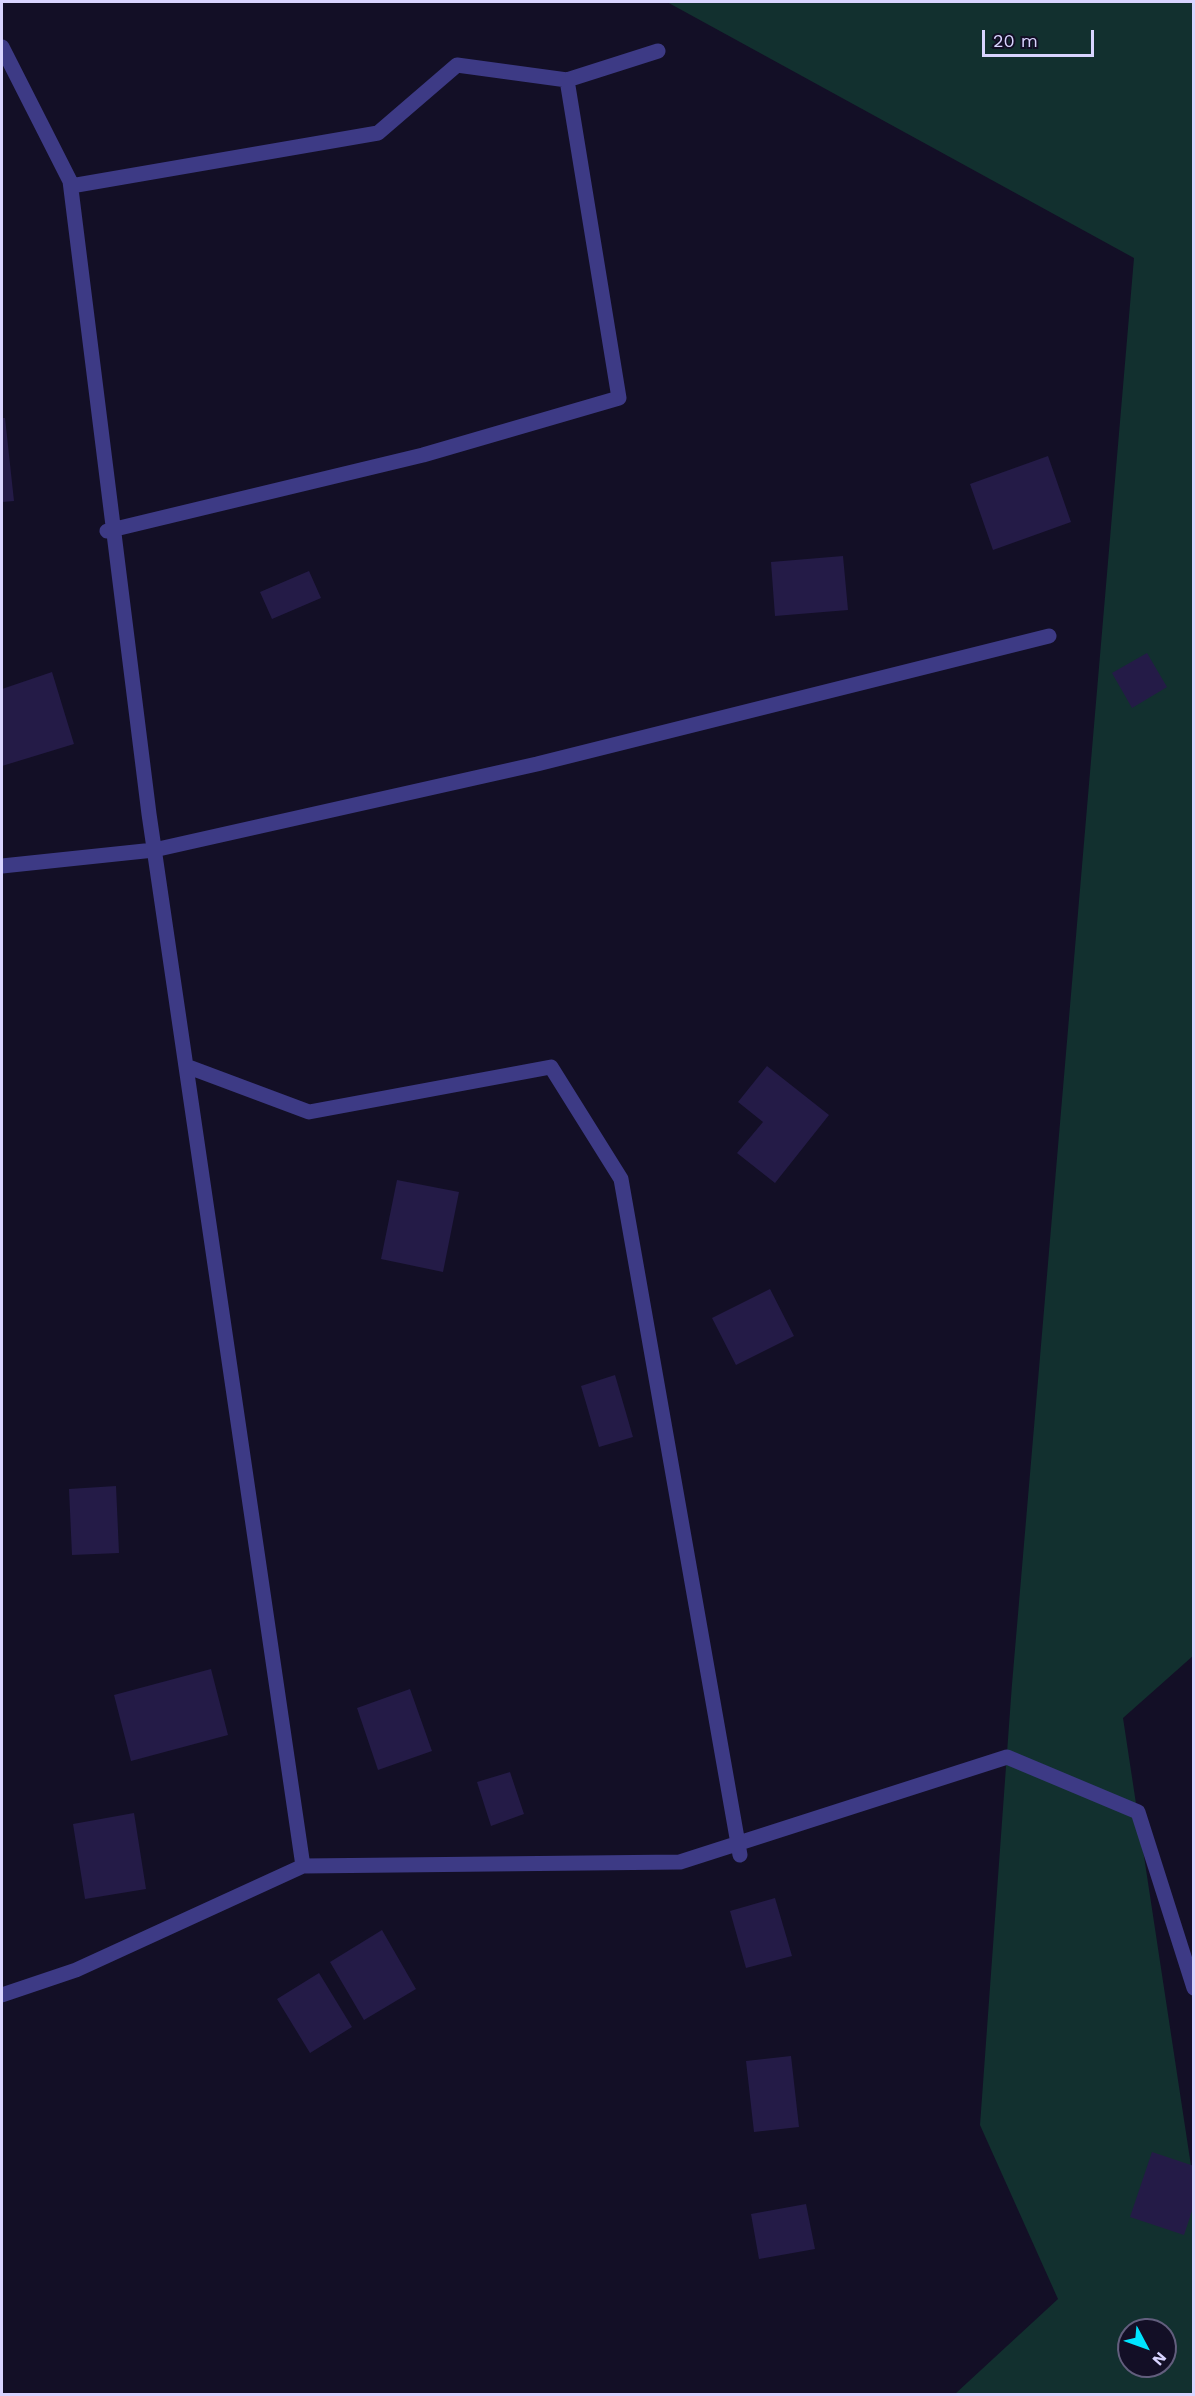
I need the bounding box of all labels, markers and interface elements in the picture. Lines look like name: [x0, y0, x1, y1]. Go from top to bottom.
scale bar: [985, 18, 1098, 56]
text: 20 m: [993, 30, 1038, 51]
north arrow: [1117, 2318, 1177, 2378]
text: N: [1148, 2348, 1171, 2370]

